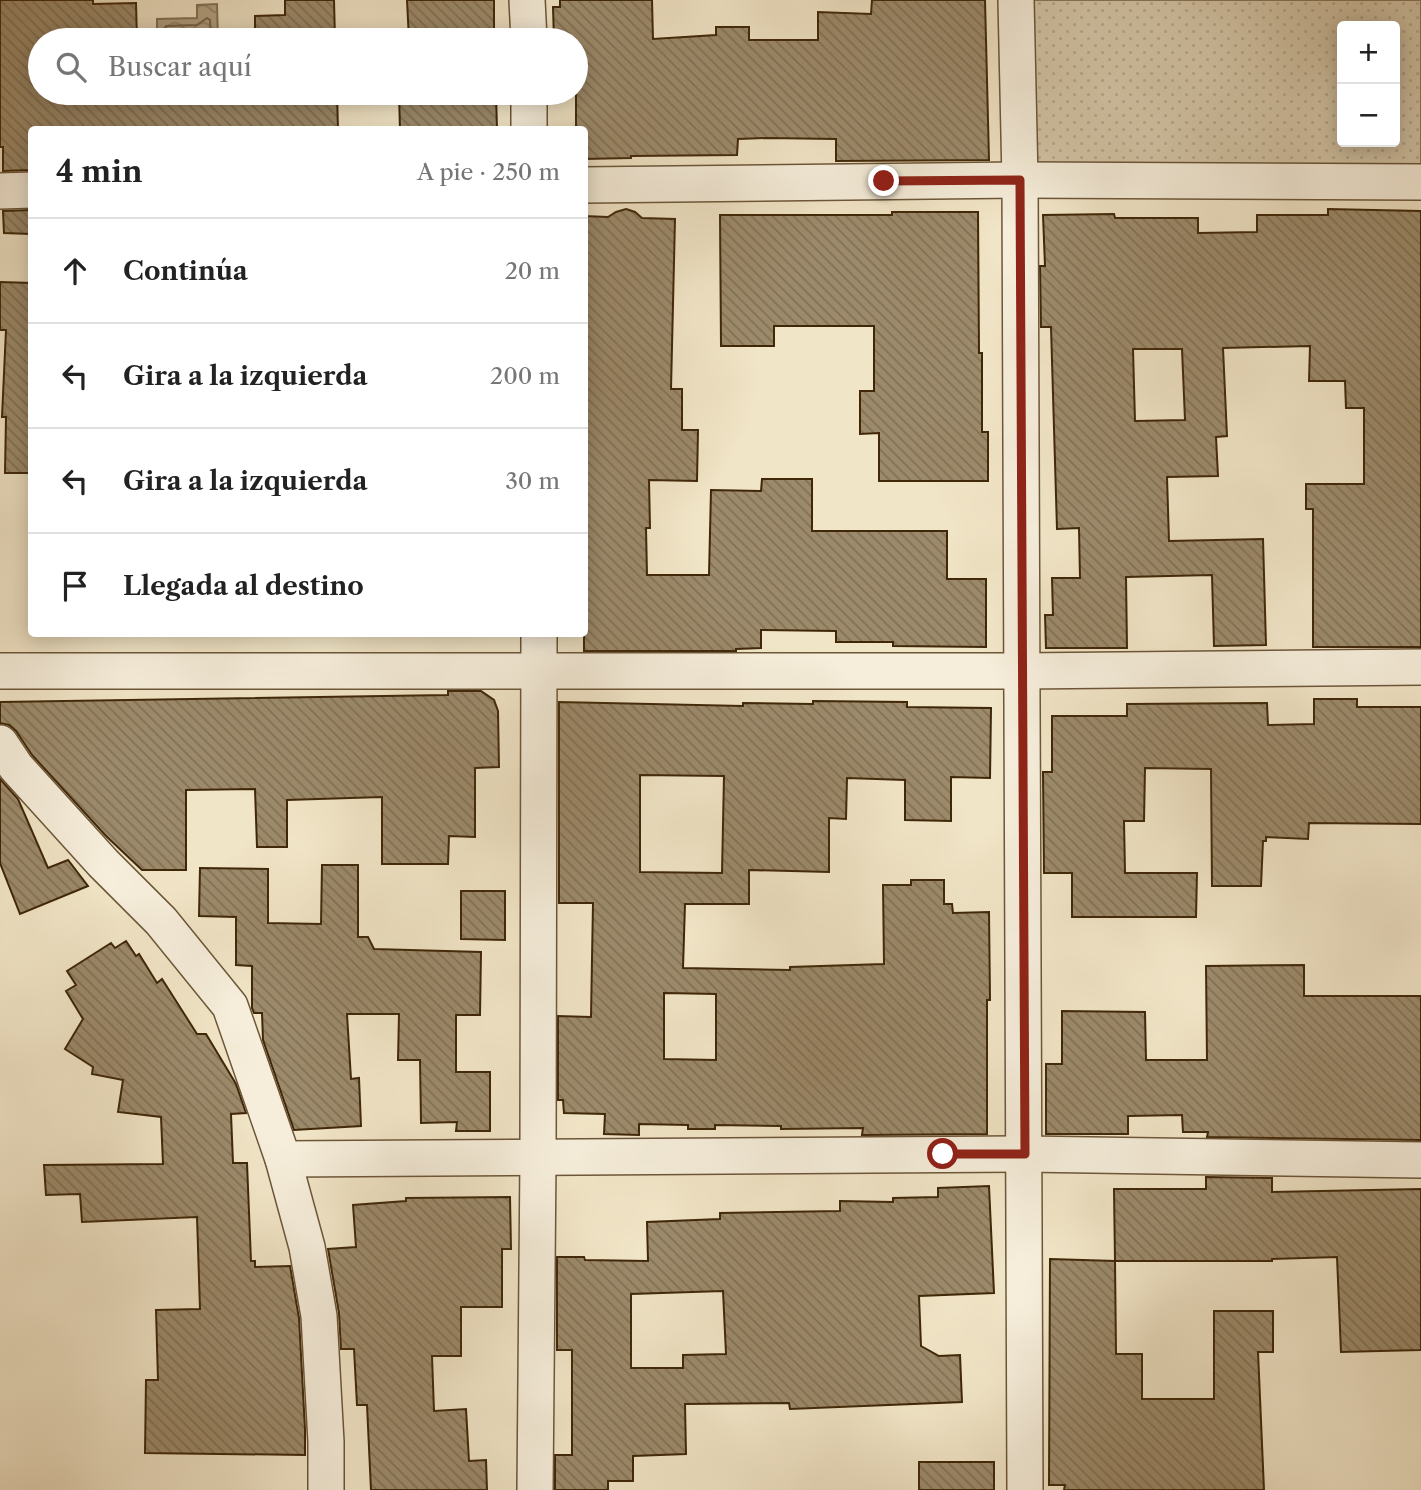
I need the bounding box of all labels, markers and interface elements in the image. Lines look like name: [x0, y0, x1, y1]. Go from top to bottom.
map controls: [1337, 21, 1400, 147]
button: +: [1337, 21, 1400, 84]
search box: [28, 28, 588, 105]
icon: search: [52, 48, 90, 86]
text: Buscar aquí: [108, 51, 252, 83]
button: −: [1337, 84, 1400, 147]
text: 4 min: [56, 153, 142, 190]
text: A pie · 250 m: [417, 158, 560, 186]
route end: [868, 165, 899, 196]
icon: ahead: [56, 252, 94, 290]
text: Continúa: [123, 255, 248, 287]
text: 20 m: [505, 257, 560, 285]
icon: left: [56, 357, 94, 395]
text: Gira a la izquierda: [123, 360, 368, 392]
text: 200 m: [490, 362, 560, 390]
icon: left: [56, 462, 94, 500]
text: Gira a la izquierda: [123, 465, 368, 497]
text: 30 m: [505, 467, 560, 495]
icon: arrive: [56, 567, 94, 605]
text: Llegada al destino: [123, 570, 364, 602]
route start: [927, 1138, 958, 1169]

